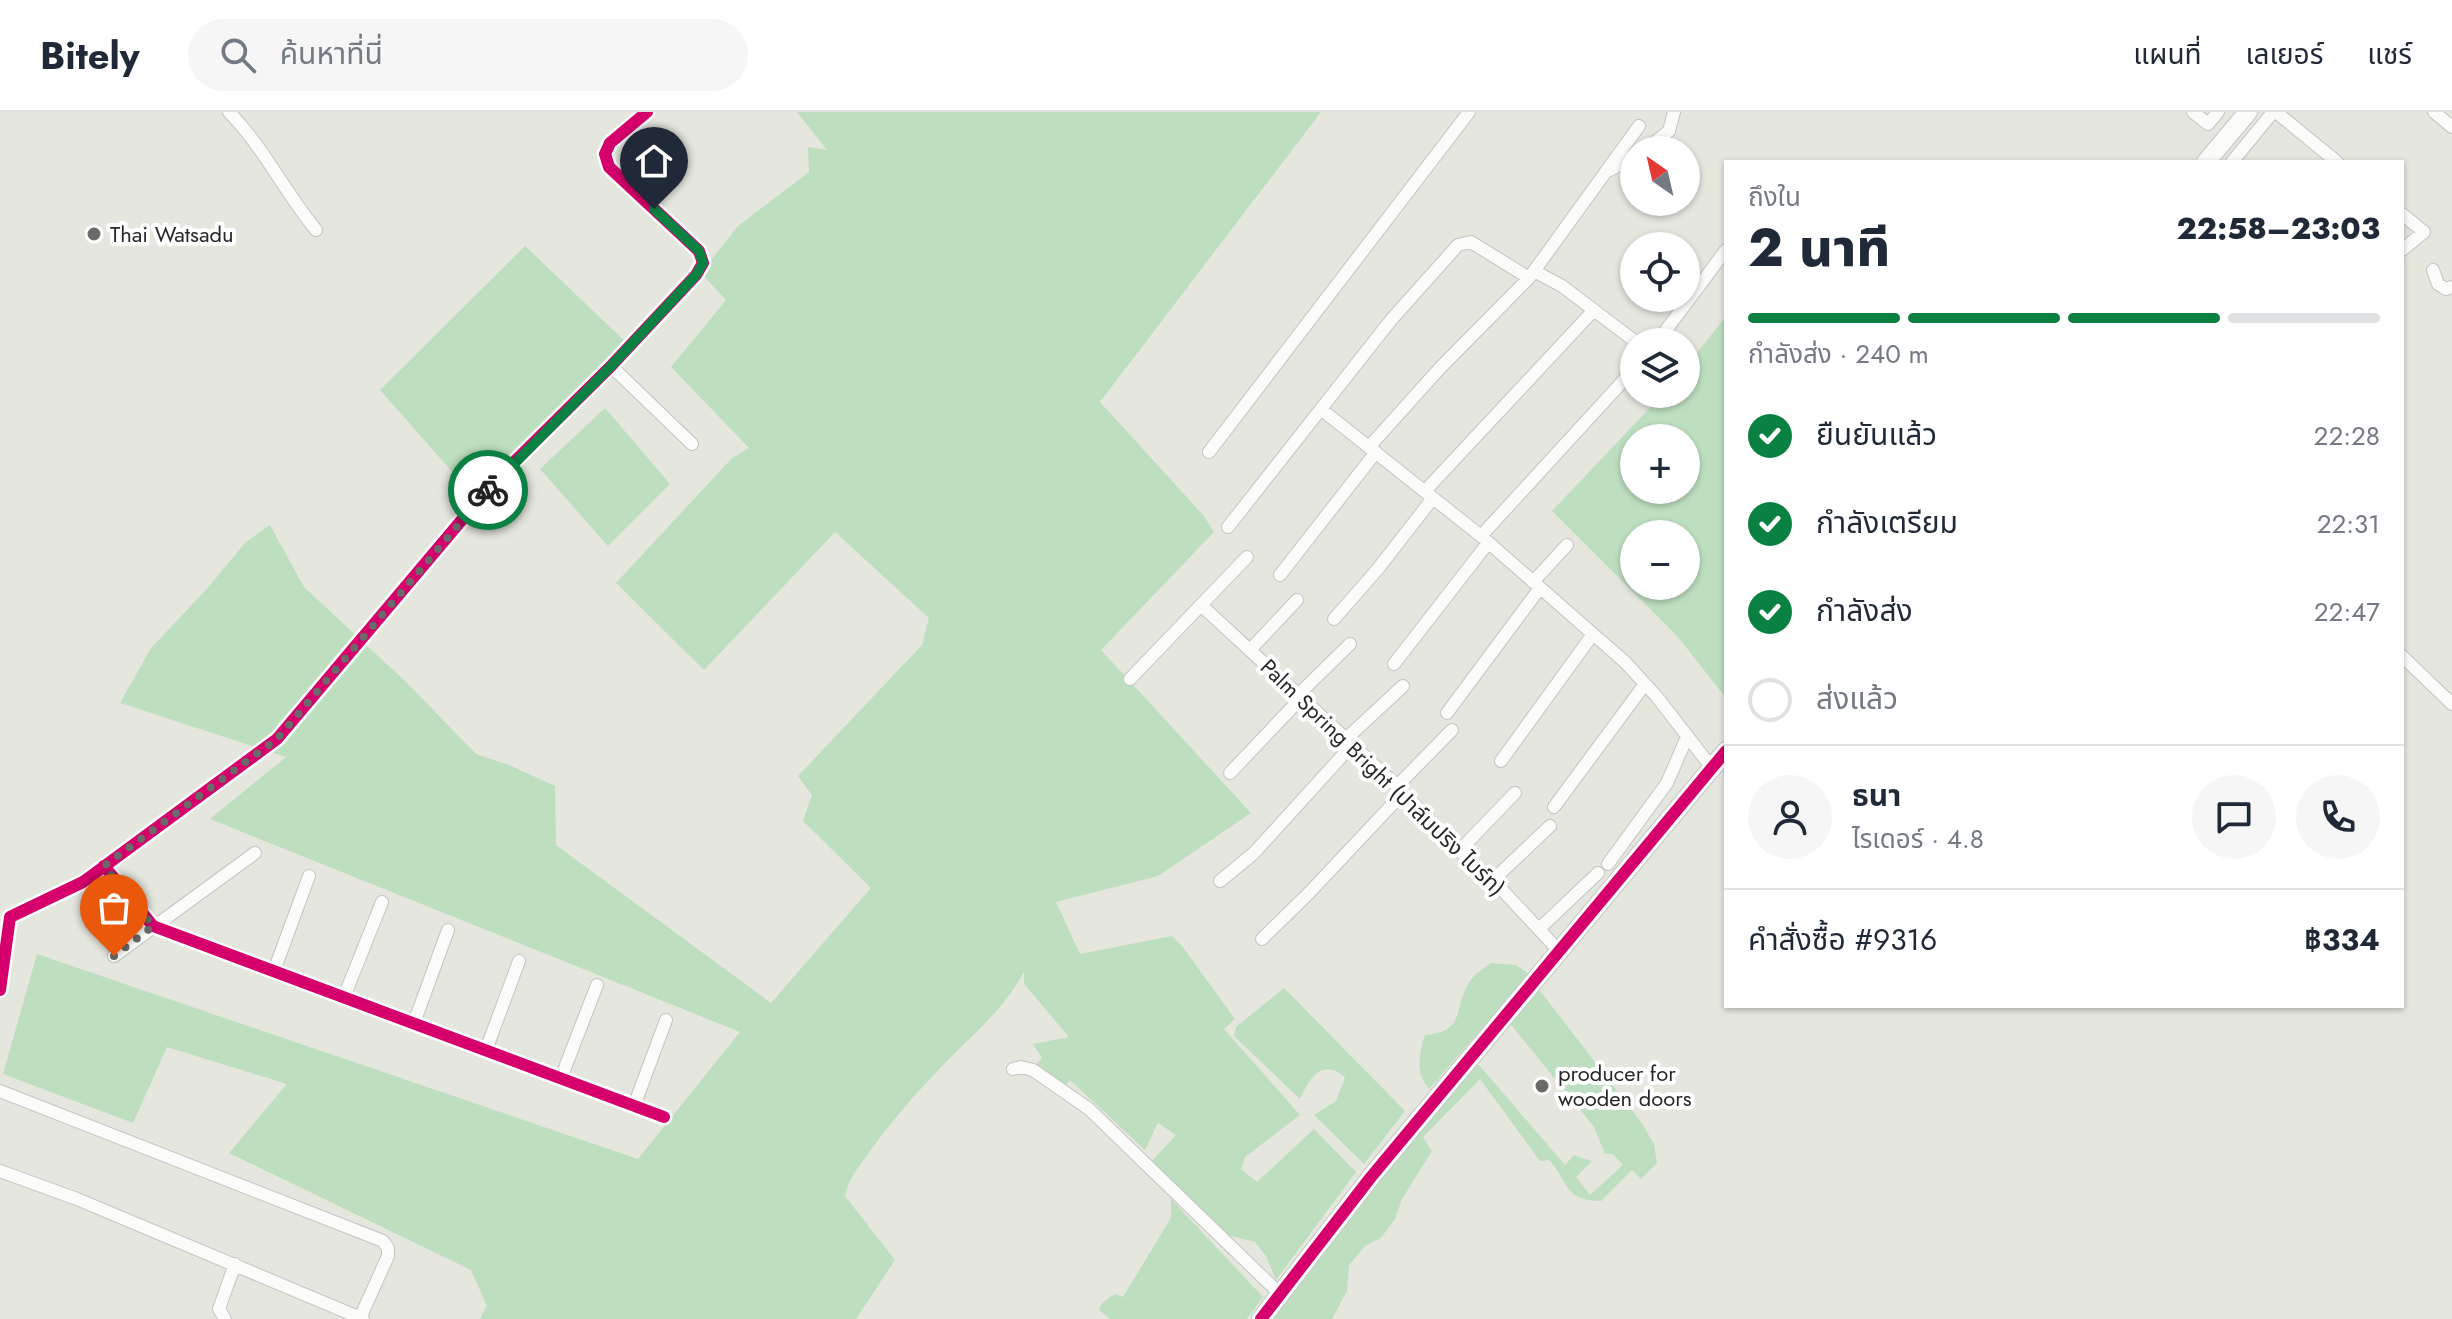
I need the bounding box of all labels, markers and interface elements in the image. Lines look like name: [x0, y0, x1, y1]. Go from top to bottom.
search box: [188, 19, 748, 91]
text: Bitely: [40, 28, 140, 83]
text: ค้นหาที่นี่: [280, 32, 383, 75]
icon: search: [216, 33, 260, 77]
text: แผนที่: [2133, 34, 2202, 75]
text: เลเยอร์: [2246, 34, 2323, 75]
text: แชร์: [2367, 34, 2412, 75]
pin: [620, 127, 688, 209]
north arrow: [1620, 136, 1700, 216]
map controls: [1620, 136, 1700, 600]
icon: home: [632, 139, 676, 183]
text: ถึงใน: [1748, 178, 1801, 216]
text: 22:58–23:03: [2176, 207, 2380, 250]
text: 2 นาที: [1748, 210, 1890, 286]
place label: Thai Watsadu: [110, 218, 234, 250]
marker: Thai Watsadu: [85, 225, 103, 243]
button: locate: [1620, 232, 1700, 312]
button: layers: [1620, 328, 1700, 408]
text: กำลังส่ง · 240 m: [1748, 335, 1929, 373]
text: ยืนยันแล้ว: [1816, 413, 1937, 456]
icon: check: [1748, 414, 1792, 458]
text: 22:28: [2314, 417, 2380, 455]
button: +: [1620, 424, 1700, 504]
courier: [448, 450, 528, 530]
icon: bike: [466, 468, 510, 512]
text: กำลังเตรียม: [1816, 501, 1958, 544]
icon: check: [1748, 502, 1792, 546]
text: 22:31: [2317, 505, 2380, 543]
button: −: [1620, 520, 1700, 600]
text: กำลังส่ง: [1816, 589, 1913, 632]
icon: check: [1748, 590, 1792, 634]
text: 22:47: [2314, 593, 2380, 631]
street label: Palm Spring Bright (ปาล์มปริง ไบร์ท): [1253, 651, 1513, 903]
text: ส่งแล้ว: [1816, 677, 1898, 720]
text: ธนา: [1852, 774, 1901, 817]
button: person: [1748, 775, 1832, 859]
button: chat: [2192, 775, 2276, 859]
button: phone: [2296, 775, 2380, 859]
text: ไรเดอร์ · 4.8: [1852, 820, 1984, 858]
pin: [80, 874, 148, 956]
icon: bag: [92, 886, 136, 930]
text: คำสั่งซื้อ #9316: [1748, 918, 1937, 961]
text: ฿334: [2304, 918, 2380, 961]
place label: producer for wooden doors: [1558, 1057, 1692, 1114]
marker: producer for wooden doors: [1533, 1077, 1551, 1095]

